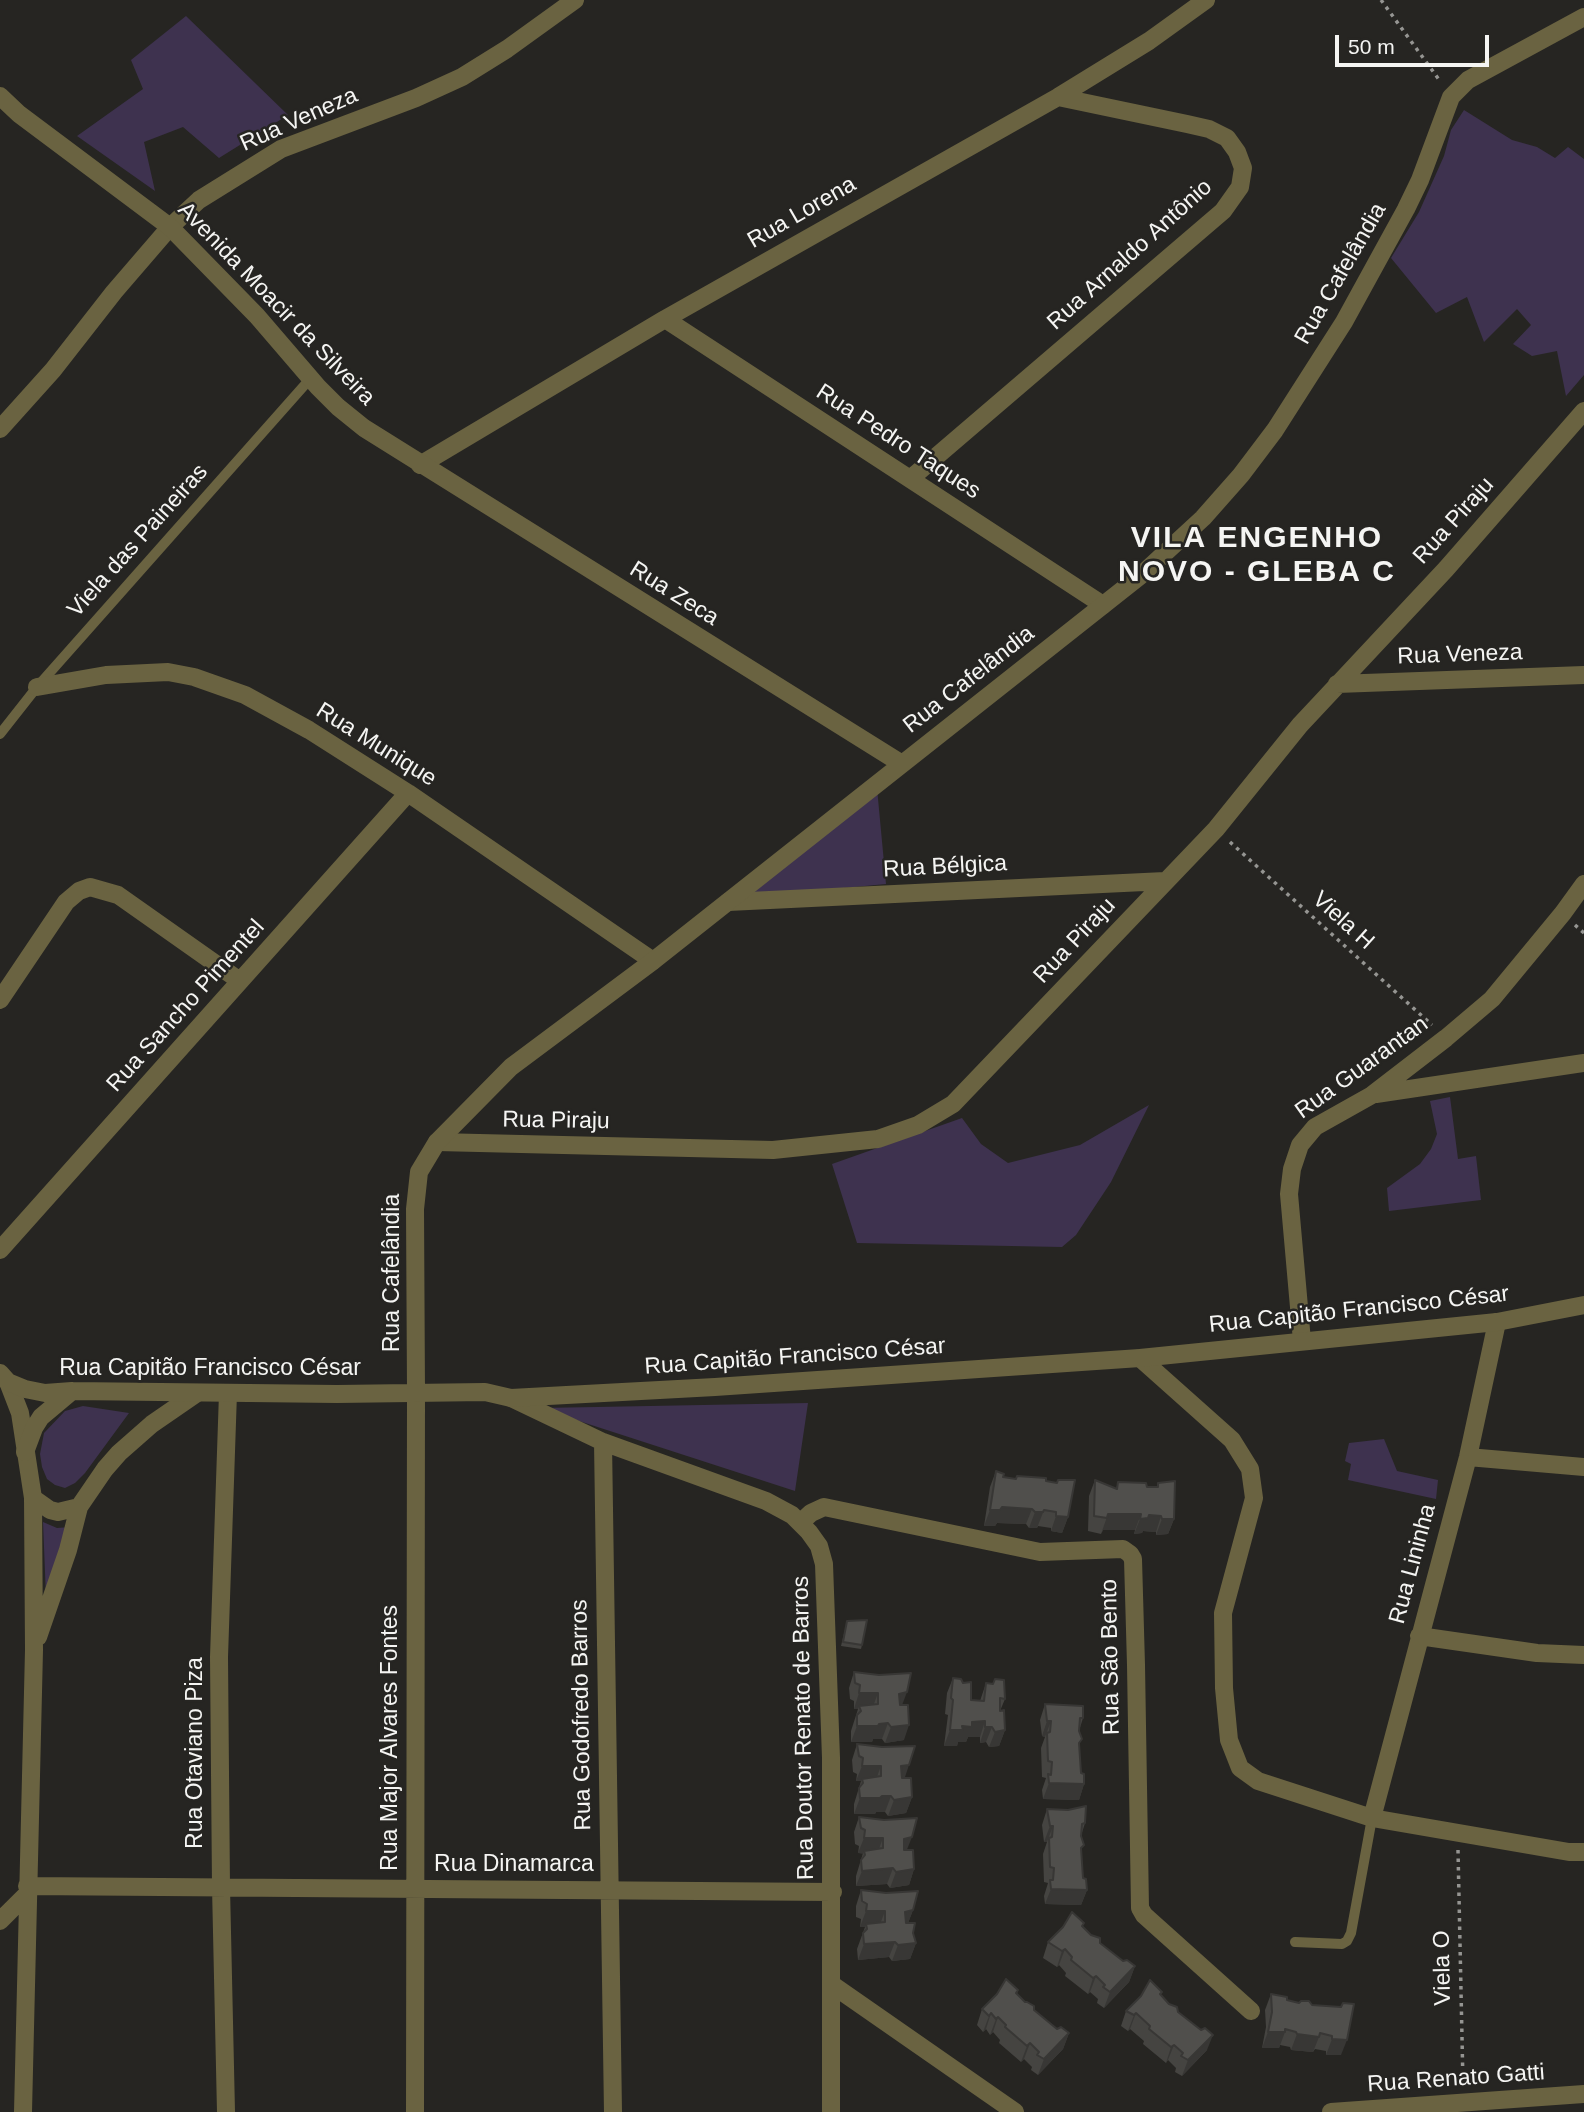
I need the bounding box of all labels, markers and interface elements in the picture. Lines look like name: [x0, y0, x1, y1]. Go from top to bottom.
scale bar: [1339, 21, 1493, 65]
text: 50 m: [1348, 35, 1395, 58]
street label: Rua Veneza: [236, 82, 362, 158]
street label: Rua Lorena: [743, 171, 861, 255]
street label: Rua Arnaldo Antônio: [1042, 174, 1218, 336]
street label: Avenida Moacir da Silveira: [172, 197, 380, 411]
street label: Rua Cafelândia: [1289, 198, 1393, 350]
street label: Rua Pedro Taques: [811, 379, 985, 505]
street label: Viela das Paineiras: [62, 459, 214, 623]
street label: Rua Piraju: [1408, 472, 1500, 570]
district label: VILA ENGENHO NOVO - GLEBA C: [1120, 521, 1394, 592]
street label: Rua Zeca: [624, 556, 724, 632]
street label: Rua Cafelândia: [898, 620, 1040, 740]
street label: Rua Veneza: [1397, 639, 1523, 671]
street label: Rua Munique: [311, 697, 441, 793]
street label: Rua Bélgica: [882, 850, 1008, 884]
street label: Viela H: [1306, 886, 1380, 956]
street label: Rua Piraju: [1028, 892, 1122, 990]
street label: Rua Sancho Pimentel: [101, 914, 271, 1098]
street label: Rua Guarantan: [1290, 1011, 1434, 1125]
street label: Rua Piraju: [502, 1106, 610, 1136]
street label: Rua Cafelândia: [379, 1194, 407, 1352]
street label: Rua Capitão Francisco César: [1208, 1281, 1510, 1339]
street label: Rua Capitão Francisco César: [644, 1333, 946, 1381]
street label: Rua Capitão Francisco César: [59, 1355, 361, 1383]
street label: Rua Lininha: [1384, 1501, 1442, 1627]
street label: Rua Doutor Renato de Barros: [788, 1576, 820, 1880]
street label: Rua São Bento: [1096, 1579, 1126, 1735]
street label: Rua Godofredo Barros: [566, 1599, 598, 1831]
street label: Rua Major Alvares Fontes: [377, 1605, 405, 1871]
street label: Rua Otaviano Piza: [182, 1657, 210, 1849]
street label: Rua Dinamarca: [434, 1851, 594, 1879]
street label: Viela O: [1429, 1930, 1457, 2006]
street label: Rua Renato Gatti: [1366, 2059, 1546, 2099]

